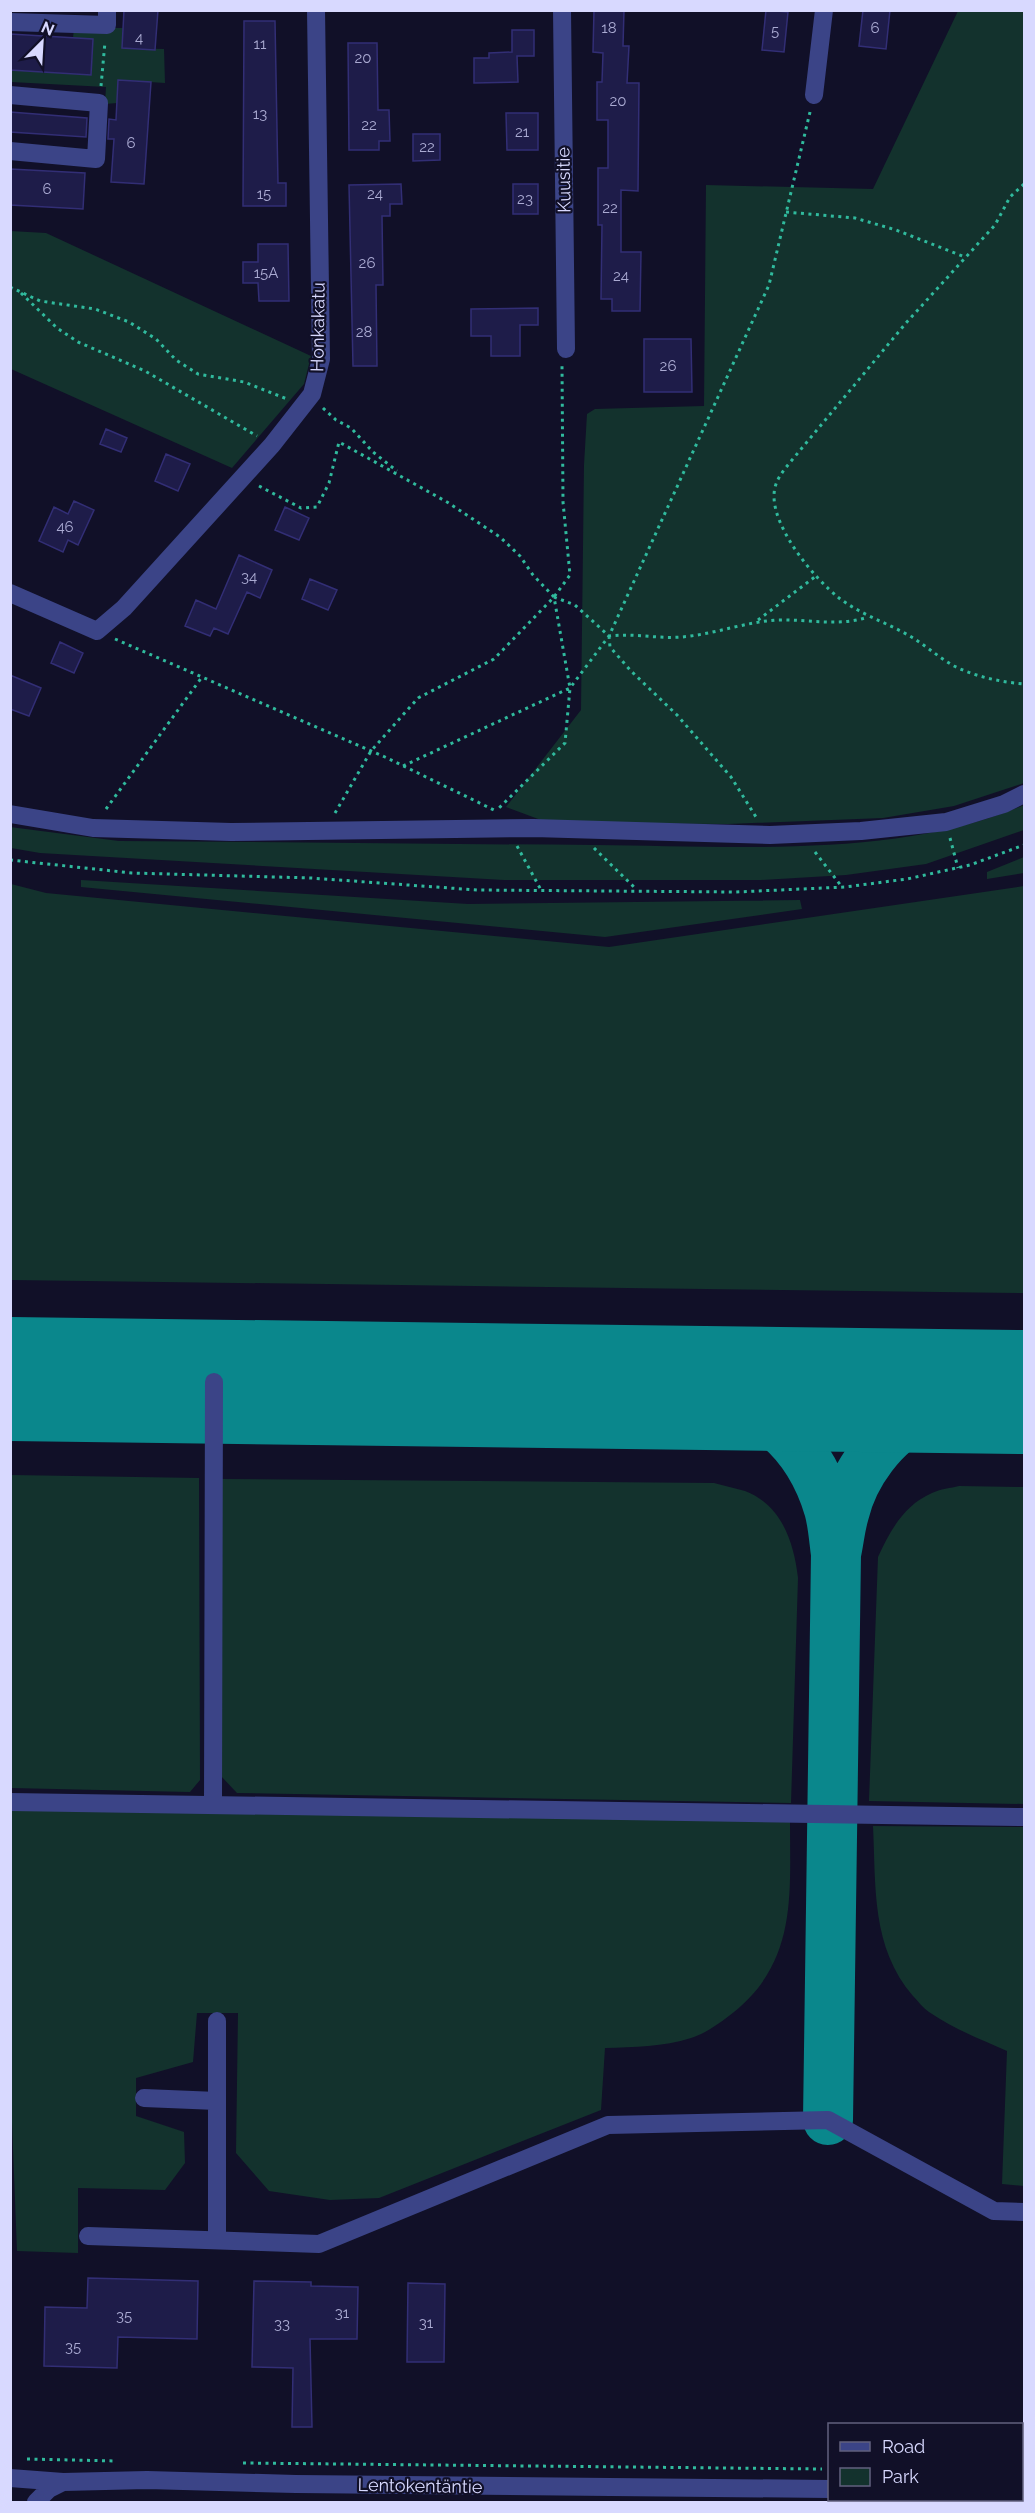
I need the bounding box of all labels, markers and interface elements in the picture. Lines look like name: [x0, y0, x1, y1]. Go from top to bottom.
north arrow: [12, 12, 72, 72]
text: N: [38, 18, 57, 40]
house number: 18: [601, 19, 617, 37]
house number: 6: [870, 19, 880, 37]
house number: 5: [771, 22, 779, 40]
house number: 4: [135, 29, 143, 47]
house number: 11: [254, 35, 267, 53]
house number: 20: [355, 49, 372, 67]
house number: 20: [610, 92, 627, 110]
house number: 13: [253, 105, 267, 123]
house number: 22: [361, 116, 377, 134]
house number: 21: [515, 123, 530, 141]
house number: 6: [126, 134, 136, 152]
house number: 22: [419, 138, 435, 156]
street label: Kuusitie: [552, 147, 575, 213]
house number: 6: [42, 180, 52, 198]
house number: 15: [257, 185, 271, 203]
house number: 24: [367, 185, 383, 203]
house number: 23: [517, 190, 533, 208]
house number: 22: [602, 199, 618, 217]
house number: 26: [359, 254, 375, 272]
house number: 15A: [254, 264, 278, 282]
house number: 24: [613, 267, 629, 285]
street label: Honkakatu: [306, 282, 329, 372]
house number: 28: [356, 323, 372, 341]
house number: 26: [660, 357, 676, 375]
house number: 46: [56, 518, 74, 536]
house number: 34: [241, 568, 257, 586]
house number: 31: [335, 2304, 350, 2322]
house number: 35: [116, 2307, 132, 2325]
house number: 31: [419, 2314, 434, 2332]
house number: 33: [274, 2315, 290, 2333]
house number: 35: [65, 2338, 81, 2356]
legend: [828, 2423, 1023, 2501]
text: Road: [882, 2436, 925, 2457]
text: Park: [882, 2466, 919, 2487]
street label: Lentokentäntie: [358, 2474, 483, 2497]

